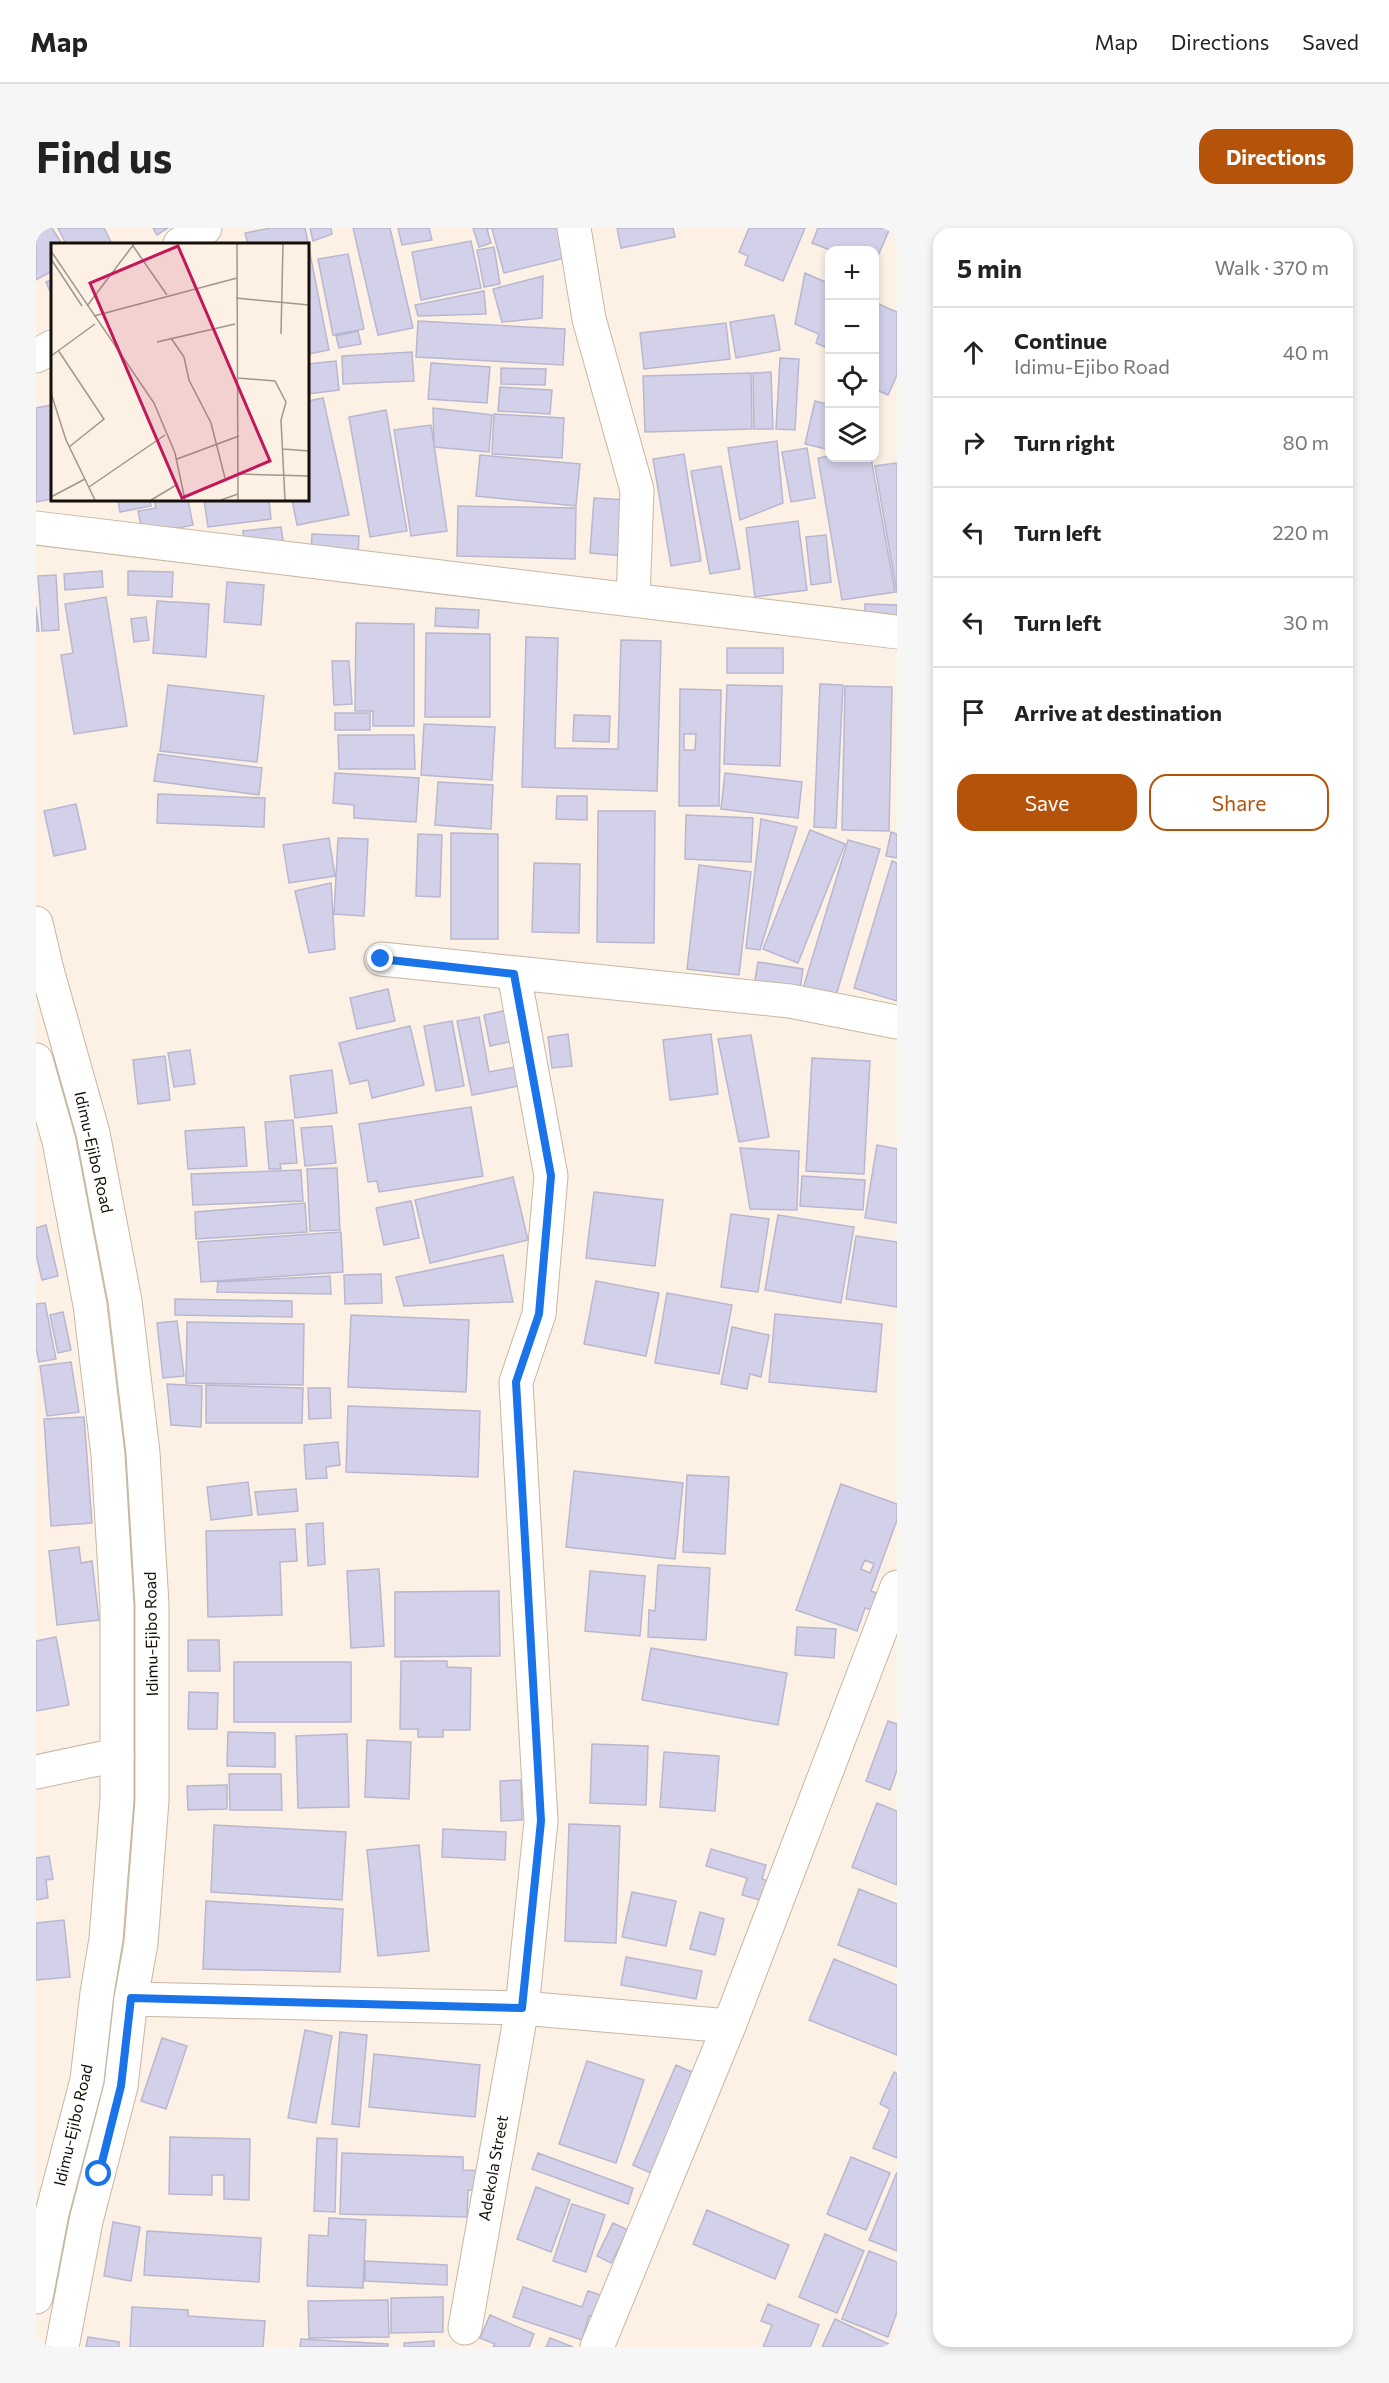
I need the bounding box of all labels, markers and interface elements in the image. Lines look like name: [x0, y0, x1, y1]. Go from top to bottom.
text: Map: [30, 24, 88, 58]
text: Map: [1095, 29, 1138, 54]
text: Directions: [1171, 29, 1269, 54]
text: Saved: [1302, 29, 1359, 54]
button: Directions: [1199, 129, 1353, 184]
text: Find us: [36, 130, 172, 182]
inset map: [51, 243, 309, 501]
map controls: [825, 246, 879, 462]
button: +: [825, 246, 879, 300]
text: 5 min: [957, 252, 1022, 283]
text: Walk · 370 m: [1215, 255, 1329, 279]
button: −: [825, 300, 879, 354]
text: Continue: [1014, 327, 1107, 354]
icon: ahead: [957, 336, 990, 369]
text: 40 m: [1283, 340, 1329, 364]
button: locate: [825, 354, 879, 408]
text: Idimu-Ejibo Road: [1014, 354, 1170, 378]
button: layers: [825, 408, 879, 462]
icon: right: [957, 426, 990, 459]
text: Turn right: [1014, 429, 1115, 456]
text: 80 m: [1283, 430, 1329, 454]
icon: left: [957, 516, 990, 549]
text: Turn left: [1014, 519, 1101, 546]
text: 220 m: [1273, 520, 1329, 544]
icon: left: [957, 606, 990, 639]
text: Turn left: [1014, 609, 1101, 636]
text: 30 m: [1283, 610, 1329, 634]
icon: arrive: [957, 696, 990, 729]
text: Arrive at destination: [1014, 699, 1222, 726]
button: Save: [957, 774, 1137, 831]
button: Share: [1149, 774, 1329, 831]
route end: [367, 945, 393, 971]
street label: Idimu-Ejibo Road: [71, 1089, 118, 1215]
street label: Idimu-Ejibo Road: [140, 1572, 161, 1696]
street label: Idimu-Ejibo Road: [49, 2062, 96, 2188]
street label: Adekola Street: [474, 2113, 511, 2222]
route start: [85, 2160, 111, 2186]

